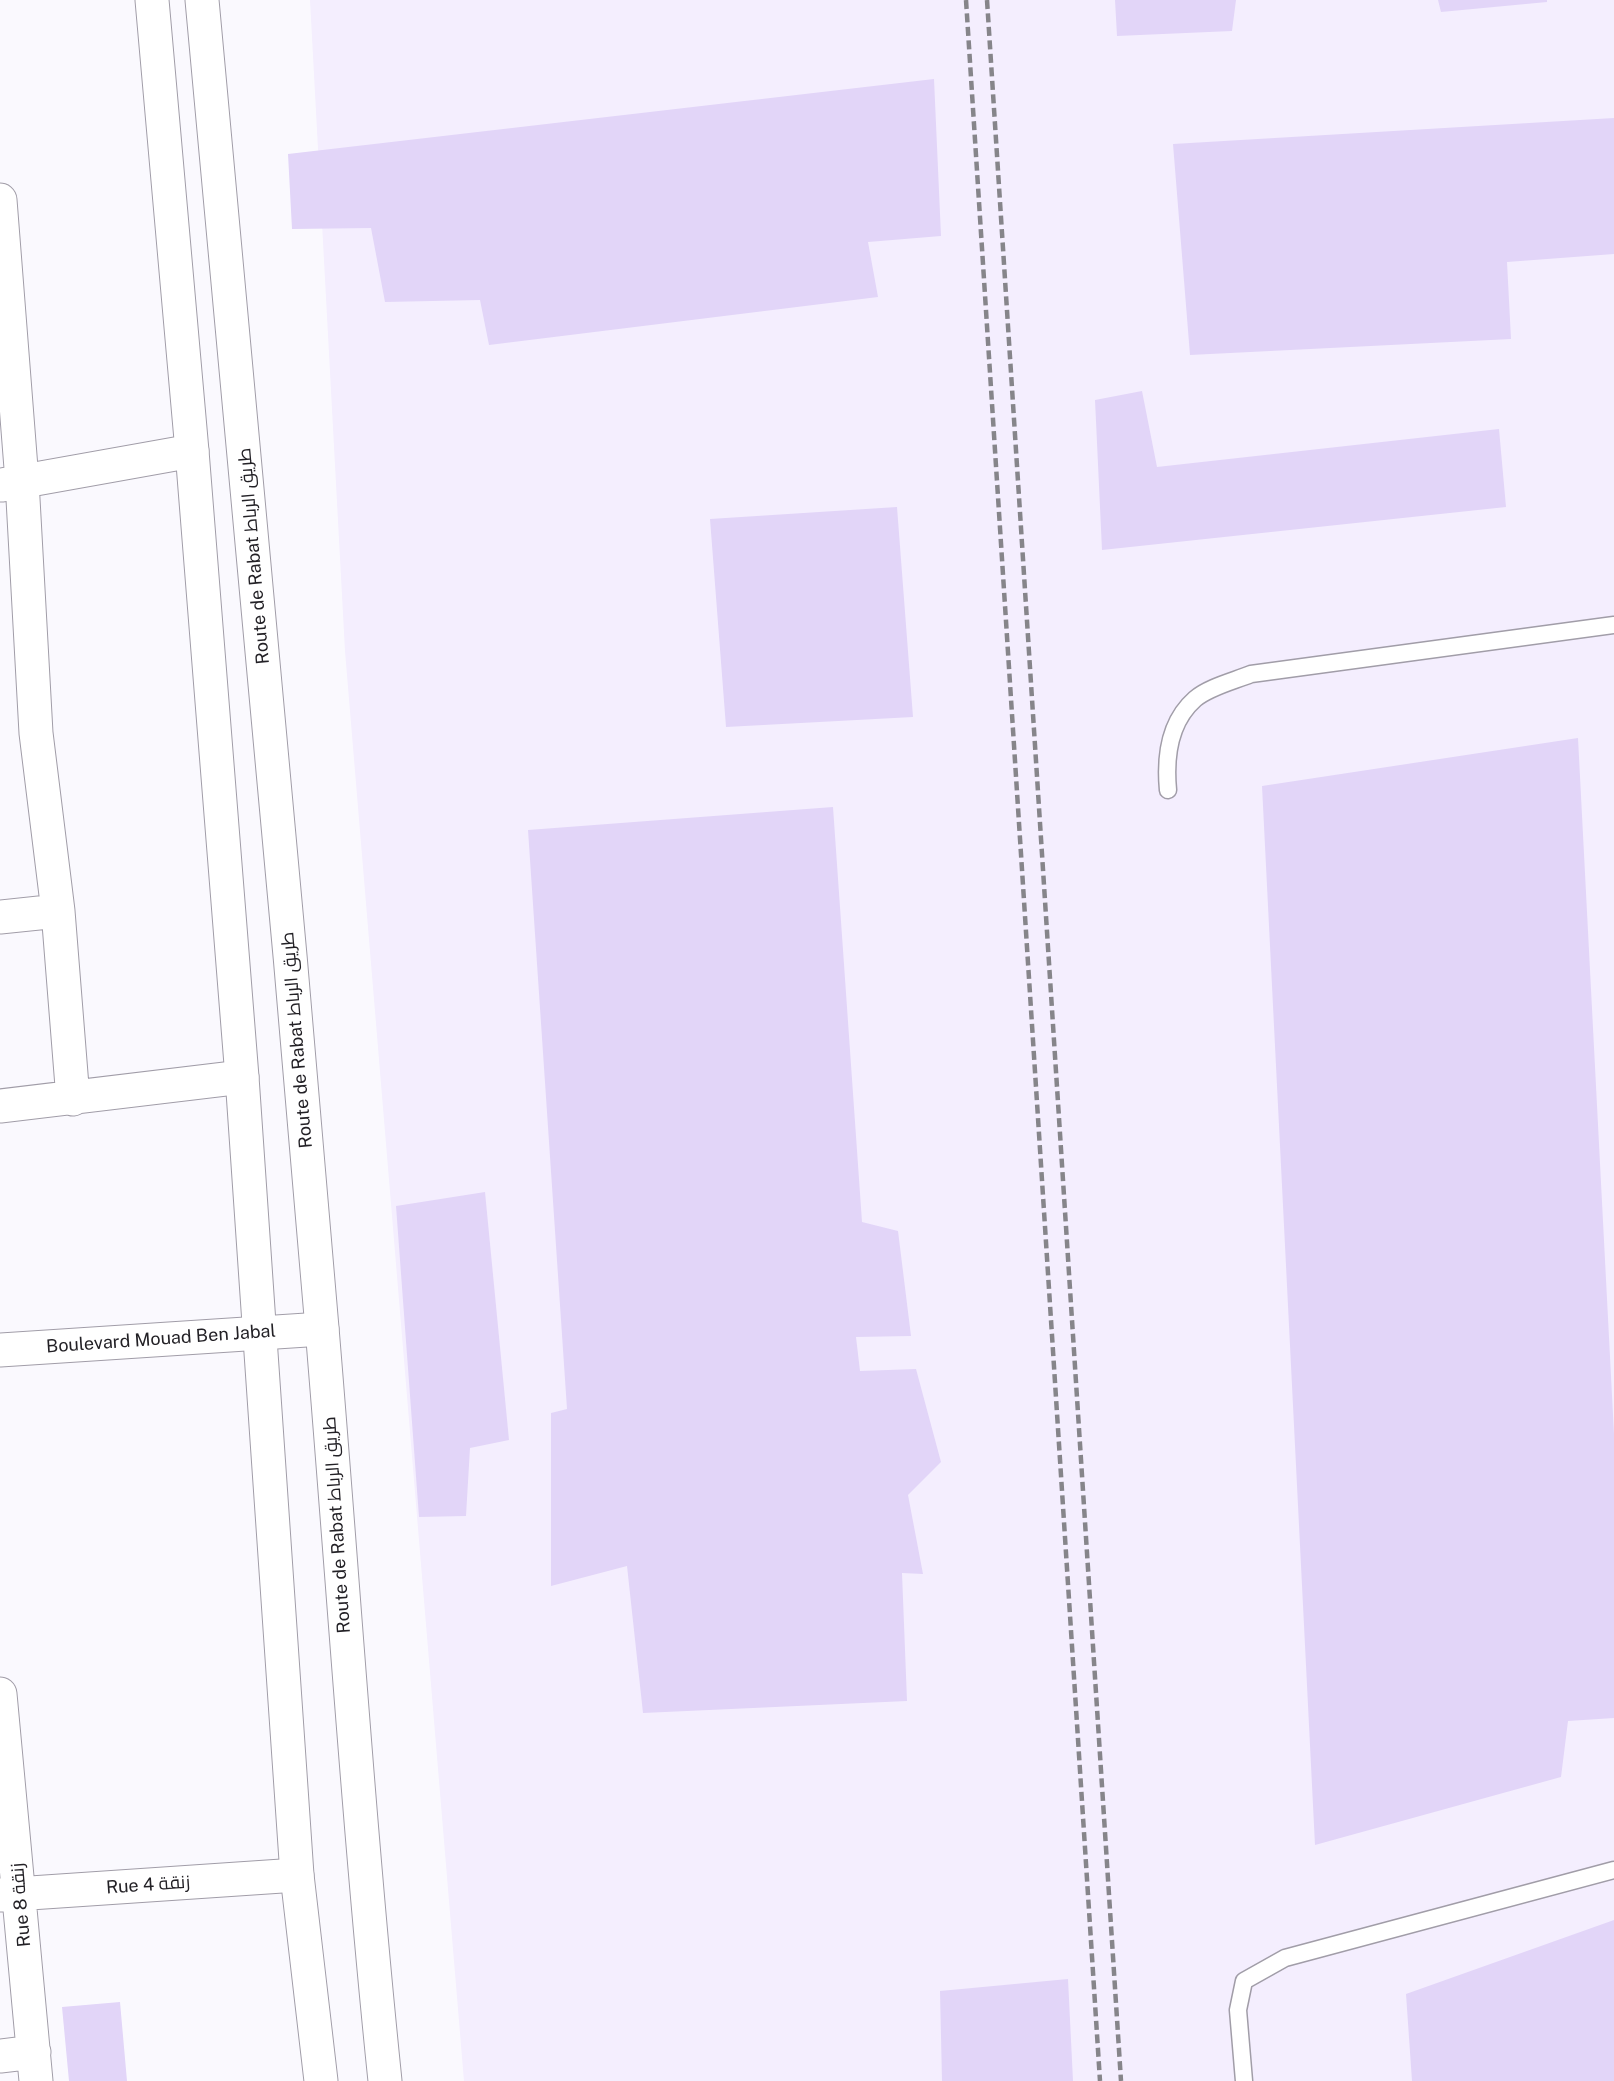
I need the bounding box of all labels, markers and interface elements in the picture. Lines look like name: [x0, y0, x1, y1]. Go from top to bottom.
street label: Route de Rabat طريق الرباط: [234, 447, 274, 665]
street label: Route de Rabat طريق الرباط: [277, 931, 317, 1149]
street label: Boulevard Mouad Ben Jabal: [45, 1320, 277, 1358]
street label: Route de Rabat طريق الرباط: [319, 1416, 355, 1634]
street label: Rue 8 زنقة: [7, 1862, 35, 1948]
street label: Rue 4 زنقة: [105, 1871, 191, 1899]

